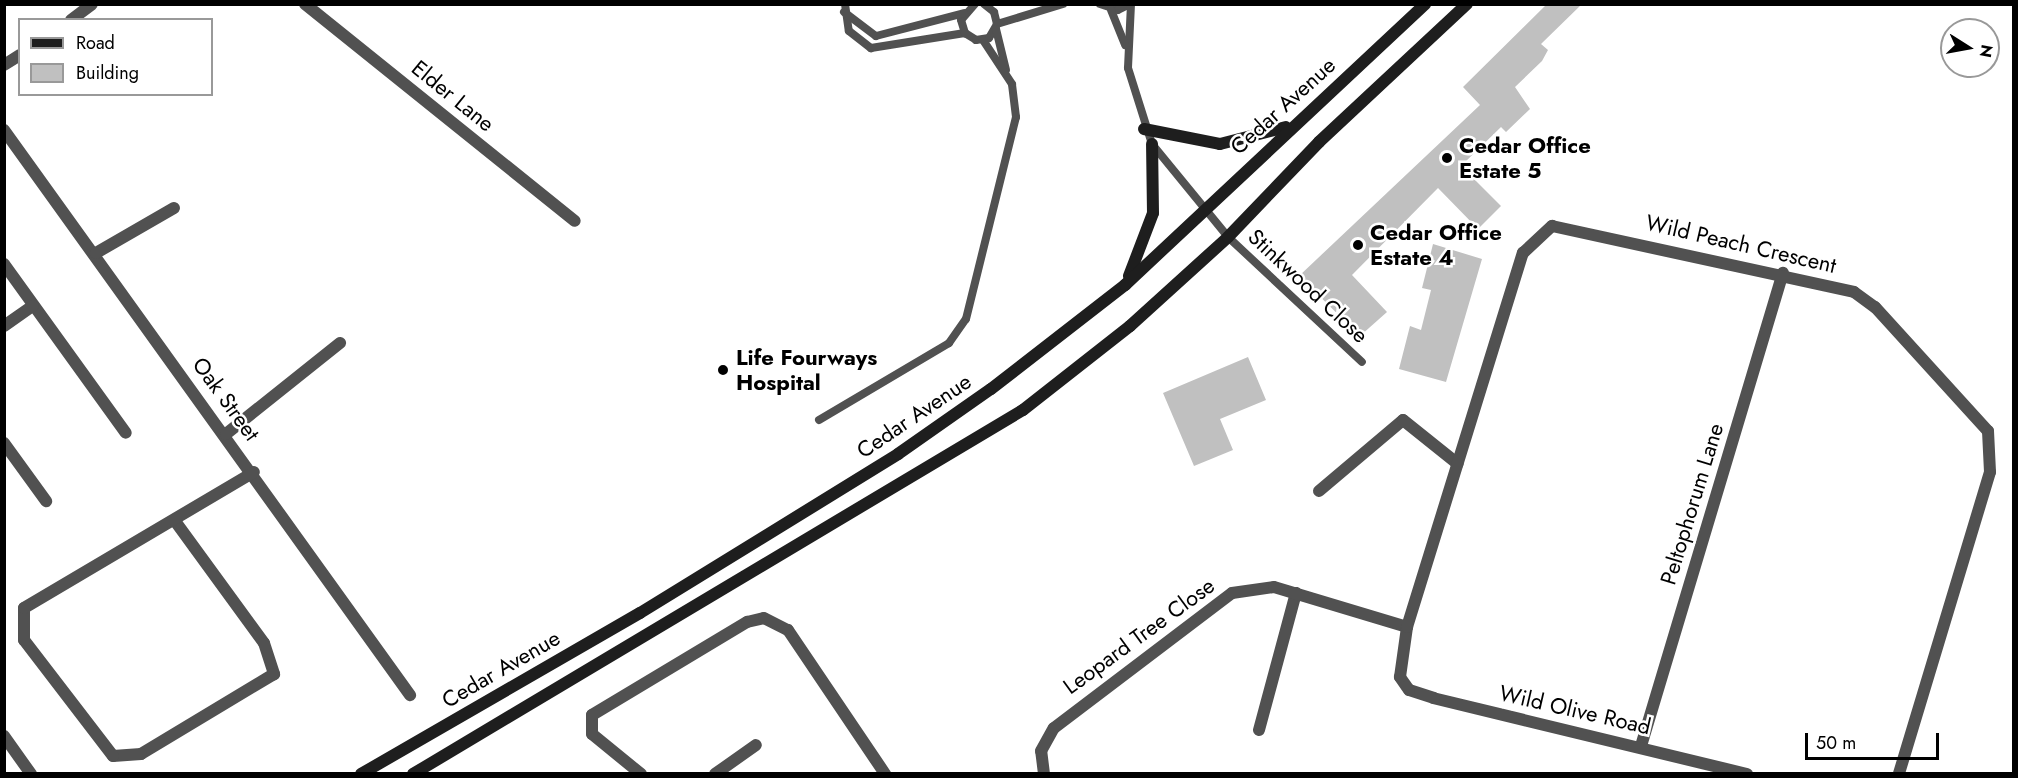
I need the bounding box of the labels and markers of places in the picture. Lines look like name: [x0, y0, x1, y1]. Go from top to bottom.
place label: Cedar Office Estate 5: [1459, 132, 1591, 184]
marker: Cedar Office Estate 5: [1440, 151, 1454, 165]
place label: Cedar Office Estate 4: [1370, 219, 1502, 270]
marker: Cedar Office Estate 4: [1351, 238, 1365, 252]
place label: Life Fourways Hospital: [736, 344, 877, 396]
marker: Life Fourways Hospital: [714, 361, 732, 379]

